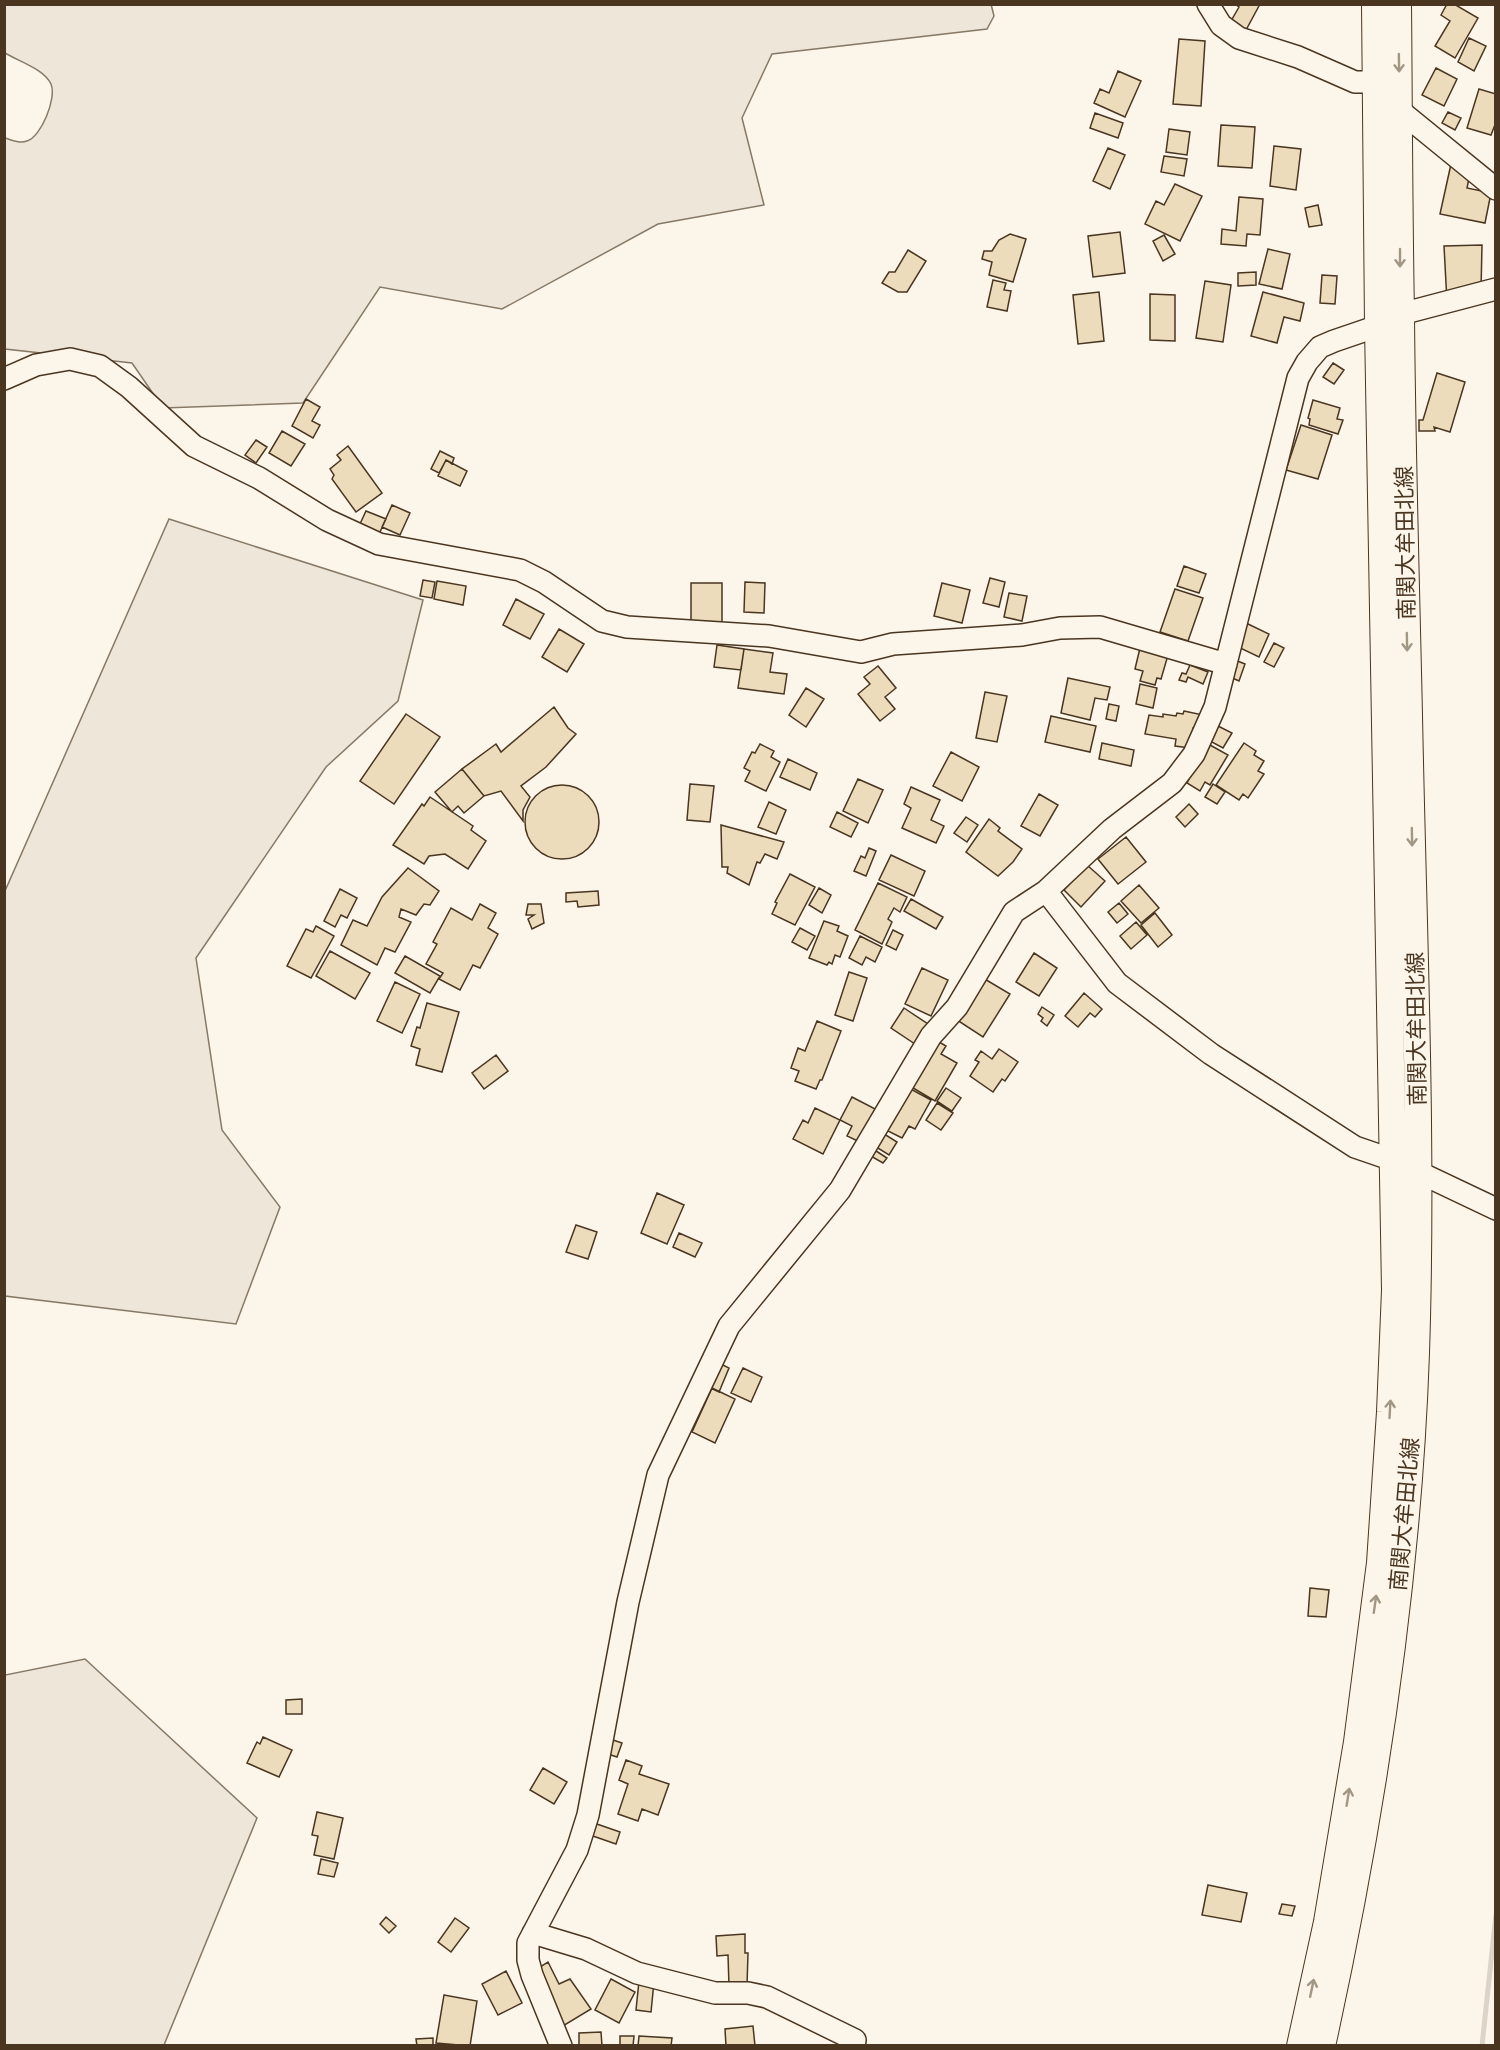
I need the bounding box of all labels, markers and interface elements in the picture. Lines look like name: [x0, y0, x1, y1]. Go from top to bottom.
one-way arrow: [1393, 52, 1404, 72]
one-way arrow: [1394, 247, 1406, 267]
street label: 南関大牟田北線: [1390, 466, 1420, 620]
one-way arrow: [1402, 631, 1413, 651]
one-way arrow: [1406, 826, 1417, 846]
street label: 南関大牟田北線: [1401, 952, 1431, 1106]
one-way arrow: [1385, 1400, 1396, 1420]
street label: 南関大牟田北線: [1383, 1436, 1425, 1592]
one-way arrow: [1369, 1594, 1380, 1614]
one-way arrow: [1342, 1787, 1353, 1807]
one-way arrow: [1307, 1979, 1319, 1998]

